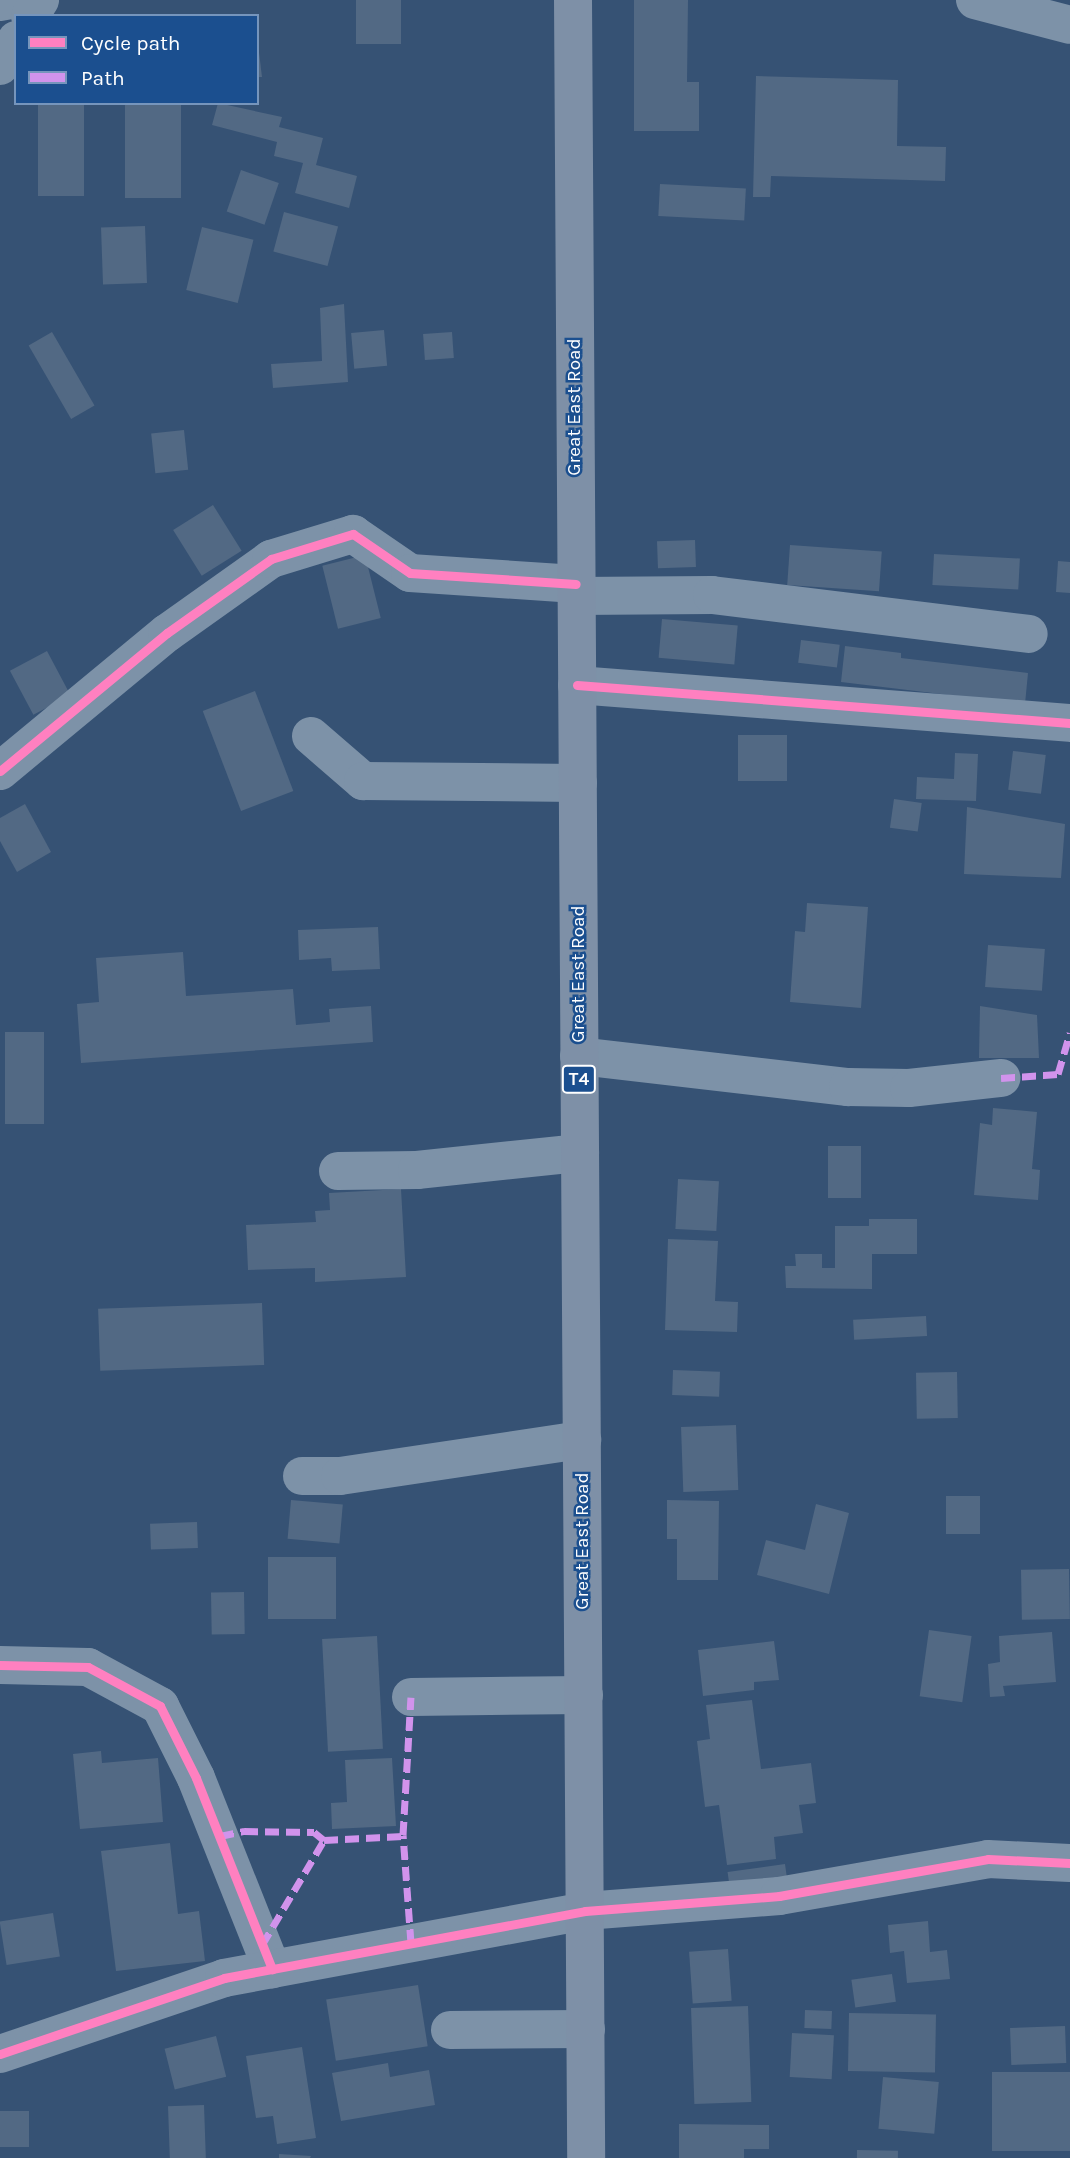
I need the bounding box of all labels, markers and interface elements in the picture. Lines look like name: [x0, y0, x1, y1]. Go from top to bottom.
legend: [14, 14, 259, 105]
text: Cycle path: [81, 31, 181, 55]
text: Path: [81, 66, 125, 90]
street label: Great East Road: [564, 338, 586, 476]
street label: Great East Road: [568, 905, 590, 1043]
road number: T4: [562, 1064, 596, 1094]
street label: Great East Road: [572, 1472, 594, 1610]

